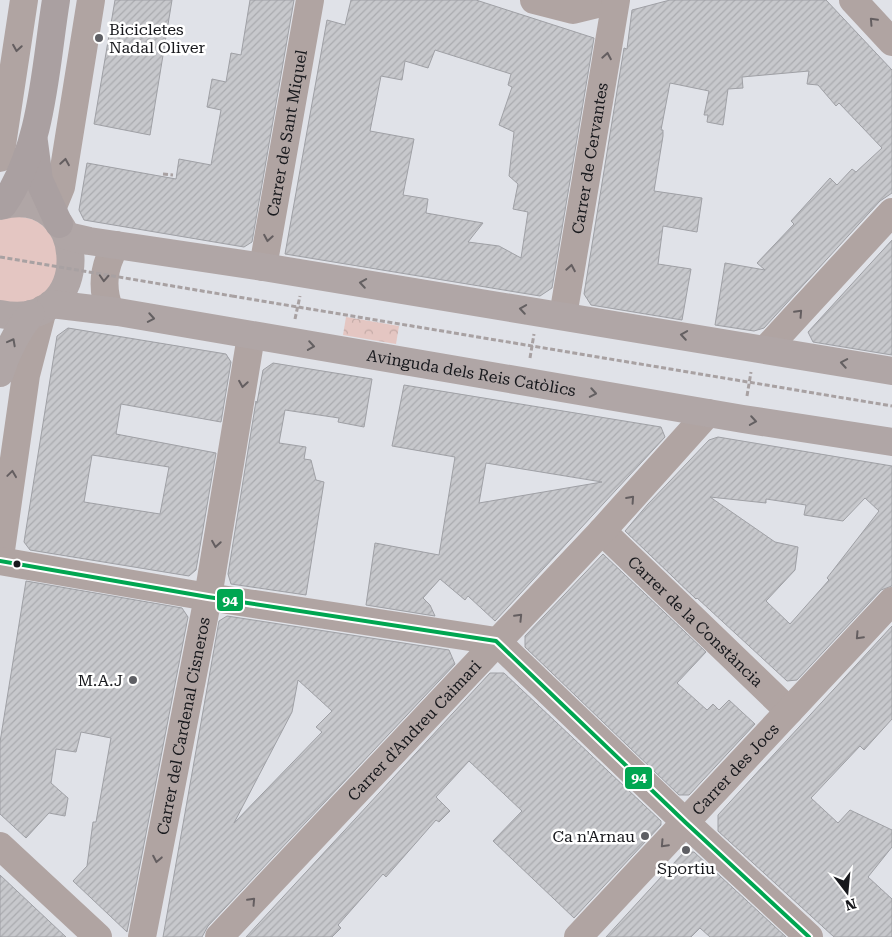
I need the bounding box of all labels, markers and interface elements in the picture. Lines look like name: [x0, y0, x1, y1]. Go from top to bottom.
one-way arrow: [870, 17, 879, 26]
place label: Bicicletes Nadal Oliver: [109, 20, 205, 57]
marker: Bicicletes Nadal Oliver: [93, 32, 105, 44]
one-way arrow: [12, 44, 22, 53]
street label: Carrer de Sant Miquel: [263, 48, 311, 218]
one-way arrow: [601, 51, 612, 59]
street label: Carrer de Cervantes: [568, 81, 612, 235]
one-way arrow: [59, 157, 69, 166]
one-way arrow: [264, 233, 274, 242]
one-way arrow: [566, 263, 576, 272]
one-way arrow: [99, 274, 110, 282]
one-way arrow: [359, 279, 367, 289]
one-way arrow: [519, 305, 528, 315]
one-way arrow: [793, 310, 802, 319]
one-way arrow: [147, 313, 156, 323]
one-way arrow: [679, 331, 688, 341]
one-way arrow: [6, 338, 16, 347]
one-way arrow: [308, 340, 316, 351]
street label: Avinguda dels Reis Catòlics: [365, 346, 578, 400]
one-way arrow: [840, 358, 848, 368]
one-way arrow: [238, 380, 248, 388]
one-way arrow: [588, 388, 597, 398]
one-way arrow: [748, 415, 757, 425]
one-way arrow: [6, 470, 17, 478]
one-way arrow: [625, 496, 634, 505]
one-way arrow: [212, 540, 222, 549]
street label: Carrer de la Constància: [624, 552, 767, 691]
unlabelled marker: [12, 559, 22, 569]
line badge: 94: [216, 588, 244, 612]
text: 94: [222, 592, 238, 608]
one-way arrow: [513, 614, 522, 623]
street label: Carrer del Cardenal Cisneros: [153, 615, 214, 837]
one-way arrow: [856, 631, 865, 640]
street label: Carrer d'Andreu Caimari: [343, 657, 485, 805]
place label: M.A.J: [78, 671, 123, 690]
marker: M.A.J: [127, 674, 139, 686]
street label: Carrer des Jocs: [688, 719, 783, 819]
line badge: 94: [624, 766, 653, 790]
text: 94: [631, 769, 647, 785]
place label: Ca n'Arnau: [553, 827, 635, 846]
marker: Ca n'Arnau: [639, 830, 651, 842]
one-way arrow: [661, 839, 670, 848]
marker: Sportiu: [680, 844, 692, 856]
one-way arrow: [152, 854, 163, 863]
place label: Sportiu: [657, 859, 715, 878]
north arrow: [822, 867, 872, 917]
text: N: [843, 895, 858, 914]
one-way arrow: [246, 898, 255, 907]

